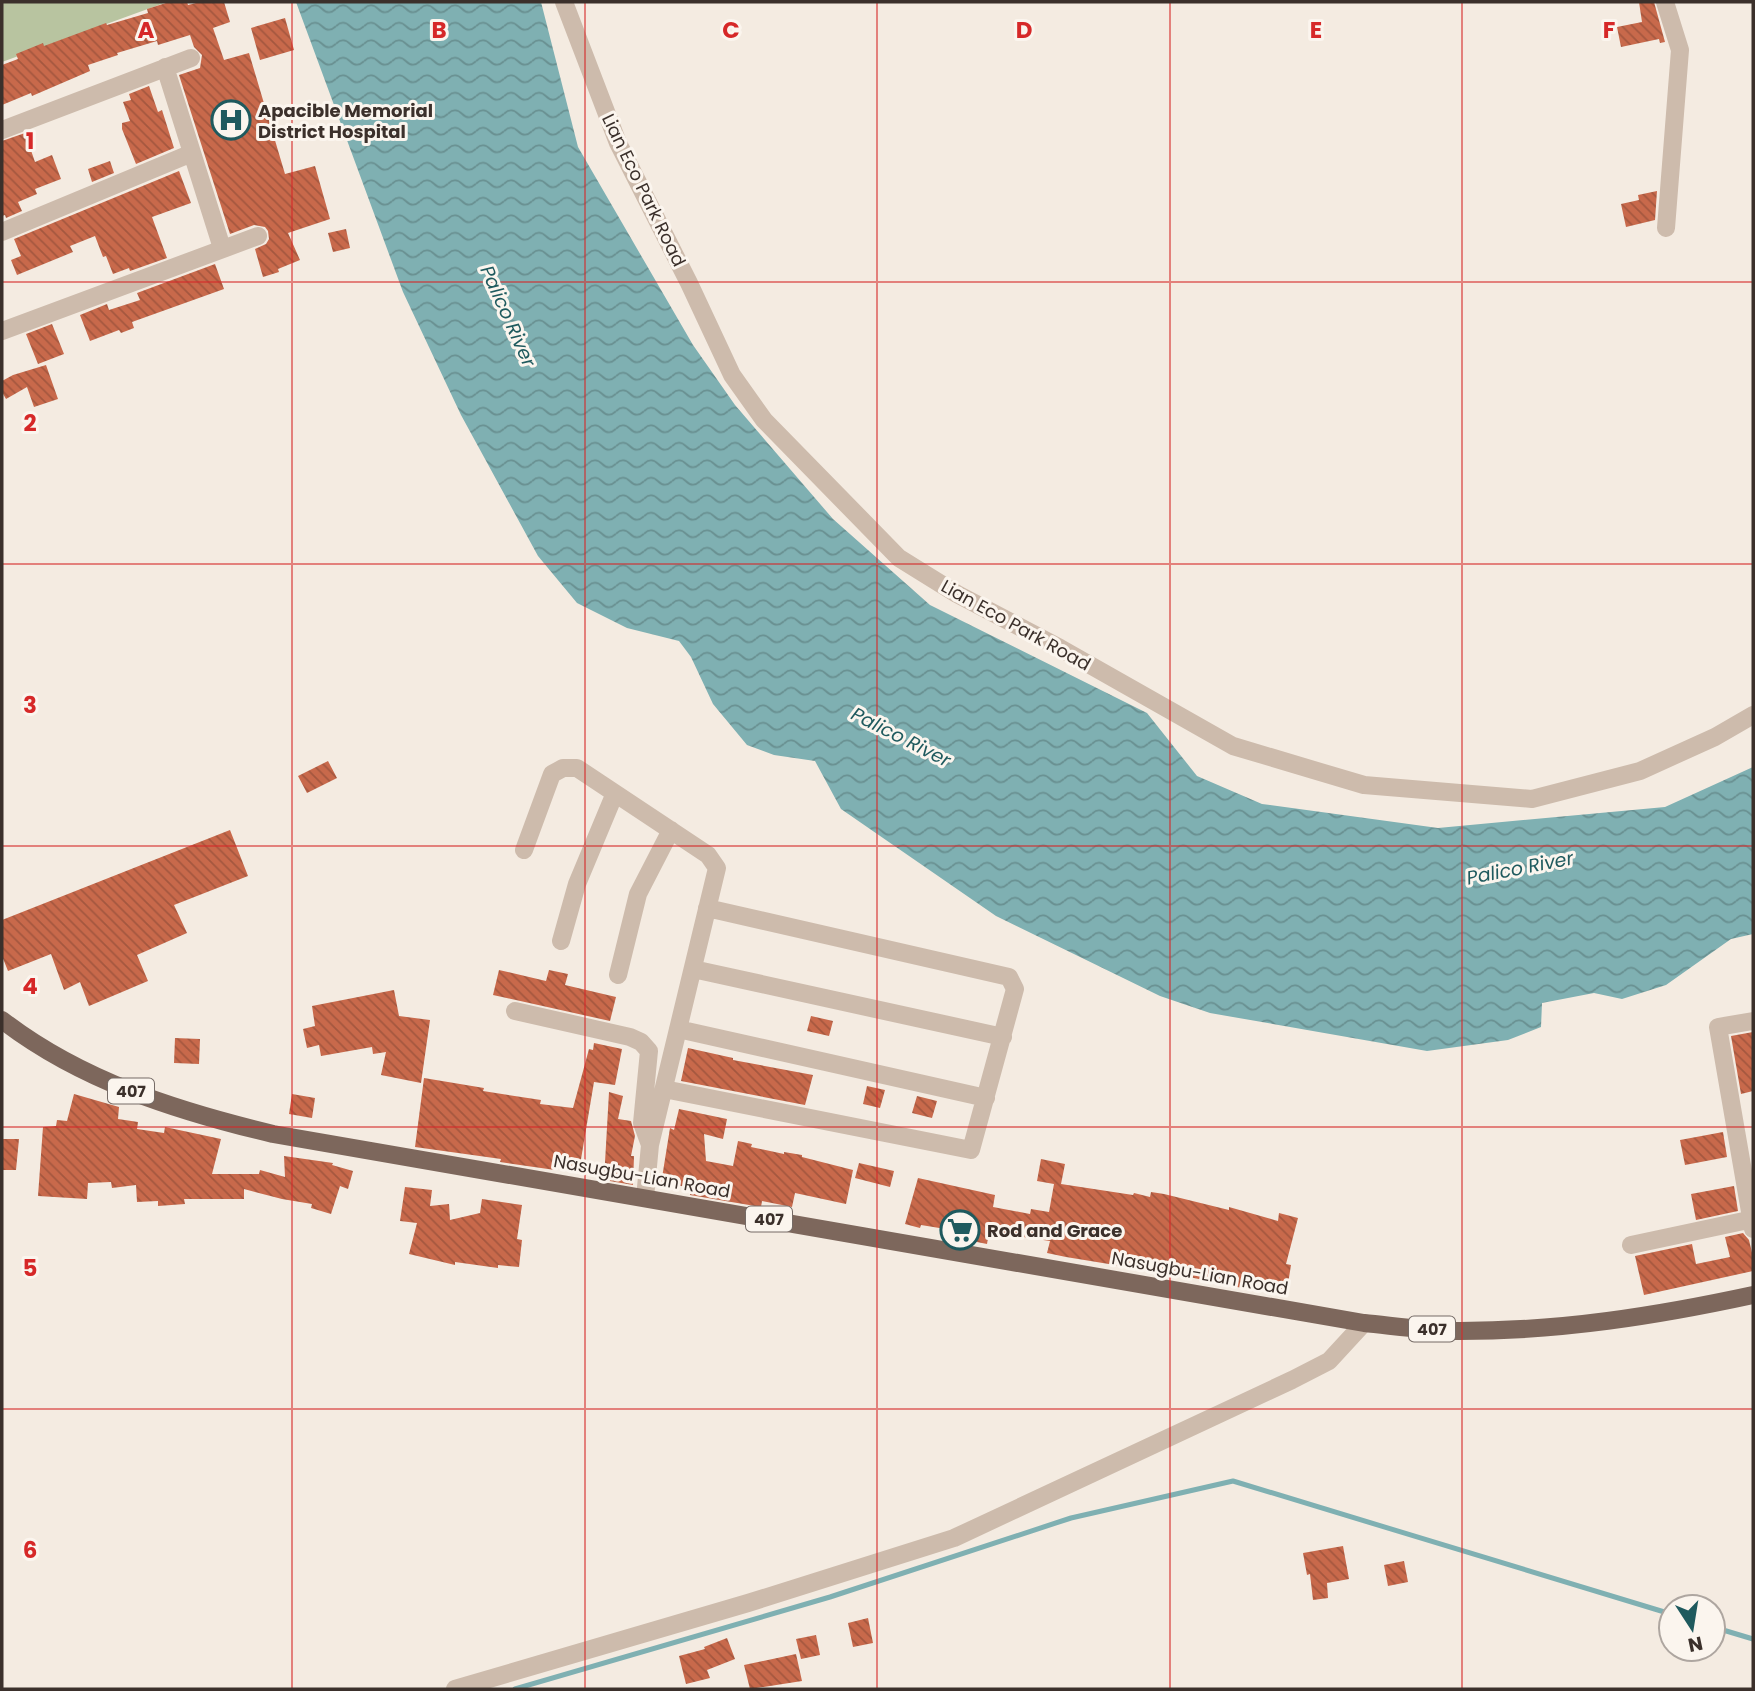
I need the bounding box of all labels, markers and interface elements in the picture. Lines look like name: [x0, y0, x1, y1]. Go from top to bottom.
text: A: [138, 14, 155, 46]
text: B: [431, 14, 447, 46]
text: C: [722, 14, 740, 46]
text: D: [1016, 14, 1032, 46]
text: E: [1310, 14, 1322, 46]
text: F: [1603, 14, 1615, 46]
place label: Apacible Memorial District Hospital: [258, 98, 433, 144]
hospital icon: Apacible Memorial District Hospital: [210, 99, 252, 141]
street label: Lian Eco Park Road: [596, 109, 692, 271]
text: 1: [26, 125, 34, 157]
water label: Palico River: [474, 261, 543, 372]
text: 2: [23, 407, 37, 439]
street label: Lian Eco Park Road: [937, 573, 1095, 677]
text: 3: [23, 689, 37, 721]
water label: Palico River: [847, 700, 956, 774]
water label: Palico River: [1464, 844, 1577, 892]
text: 4: [22, 970, 38, 1002]
road number: 407: [108, 1078, 154, 1104]
street label: Nasugbu-Lian Road: [552, 1148, 732, 1204]
road number: 407: [746, 1206, 792, 1232]
supermarket icon: Rod and Grace: [939, 1209, 981, 1251]
place label: Rod and Grace: [987, 1218, 1122, 1243]
street label: Nasugbu-Lian Road: [1110, 1245, 1290, 1301]
text: 5: [23, 1252, 37, 1284]
road number: 407: [1409, 1316, 1455, 1342]
text: 6: [23, 1534, 37, 1566]
north arrow: [1657, 1593, 1727, 1663]
text: N: [1686, 1629, 1705, 1659]

